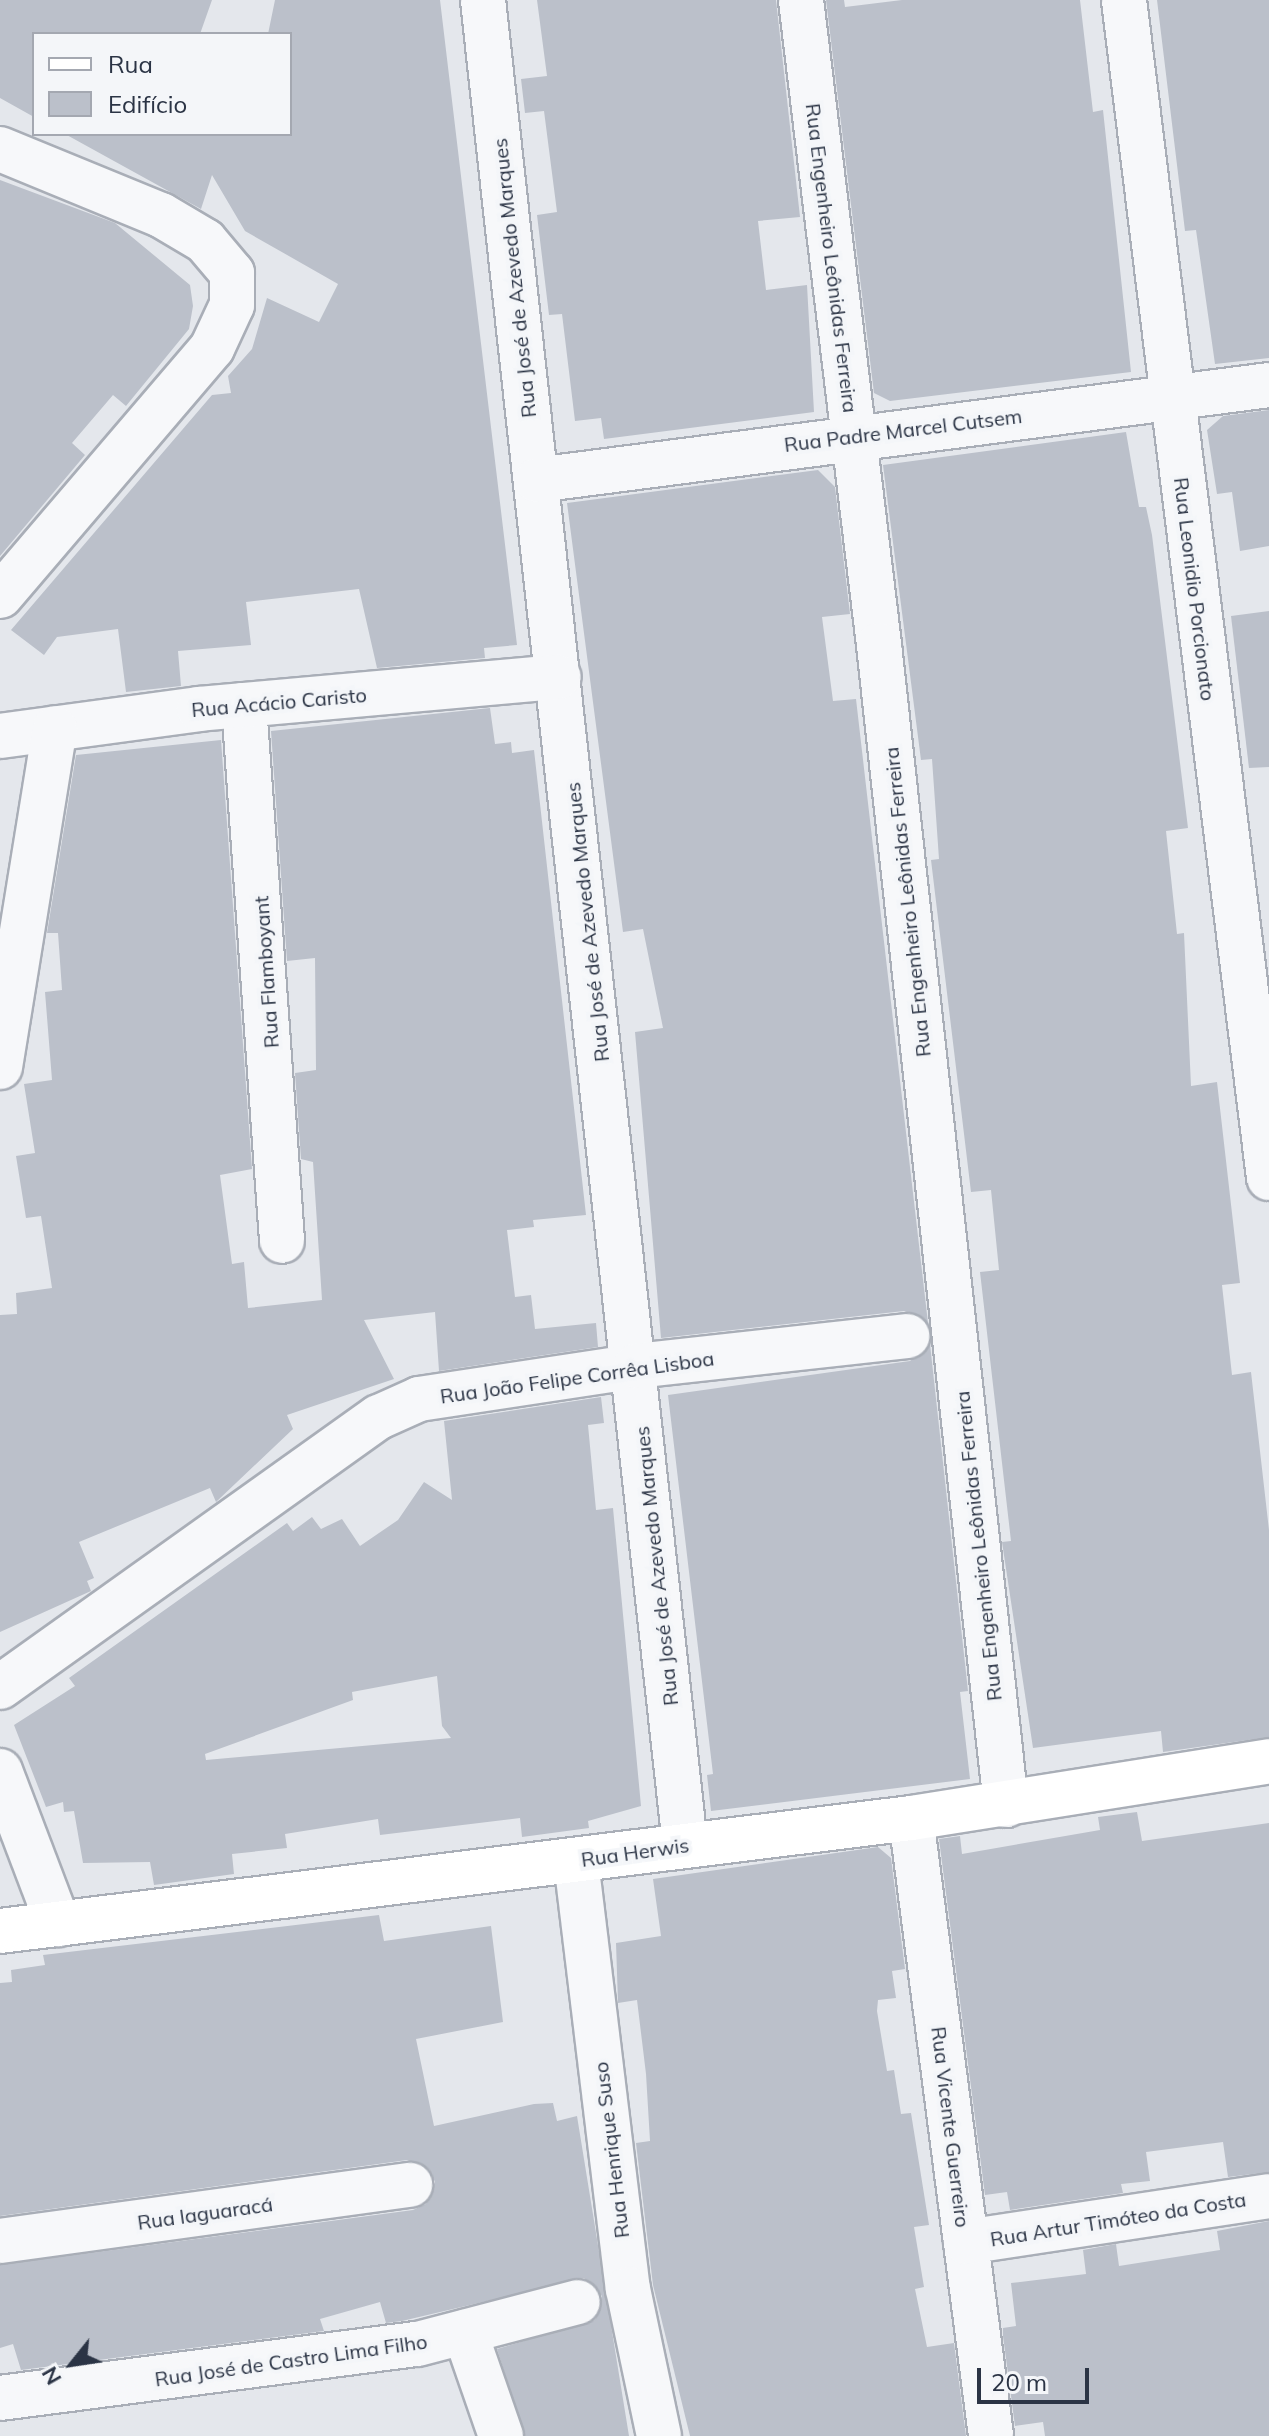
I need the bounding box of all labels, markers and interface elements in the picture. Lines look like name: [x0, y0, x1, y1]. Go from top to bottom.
legend: [32, 32, 292, 136]
text: Rua: [108, 49, 153, 79]
text: Edifício: [108, 89, 187, 119]
street label: Rua Engenheiro Leônidas Ferreira: [801, 102, 863, 414]
street label: Rua José de Azevedo Marques: [487, 137, 541, 419]
street label: Rua Padre Marcel Cutsem: [783, 403, 1023, 457]
street label: Rua Leonidio Porcionato: [1169, 476, 1221, 702]
street label: Rua Acácio Caristo: [190, 682, 368, 722]
street label: Rua Engenheiro Leônidas Ferreira: [879, 746, 935, 1058]
street label: Rua José de Azevedo Marques: [560, 781, 614, 1063]
street label: Rua Flamboyant: [249, 895, 283, 1049]
street label: Rua João Felipe Corrêa Lisboa: [438, 1346, 716, 1408]
street label: Rua Engenheiro Leônidas Ferreira: [950, 1390, 1006, 1702]
street label: Rua José de Azevedo Marques: [629, 1425, 683, 1707]
street label: Rua Herwis: [579, 1833, 691, 1871]
street label: Rua Vicente Guerreiro: [927, 2025, 975, 2229]
street label: Rua Henrique Suso: [588, 2060, 634, 2240]
street label: Rua Artur Timóteo da Costa: [988, 2187, 1248, 2251]
street label: Rua Iaguaracá: [136, 2192, 274, 2234]
north arrow: [32, 2324, 112, 2404]
street label: Rua José de Castro Lima Filho: [153, 2329, 429, 2391]
scale bar: [981, 2352, 1093, 2402]
text: N: [35, 2362, 67, 2390]
text: 20 m: [991, 2367, 1047, 2397]

